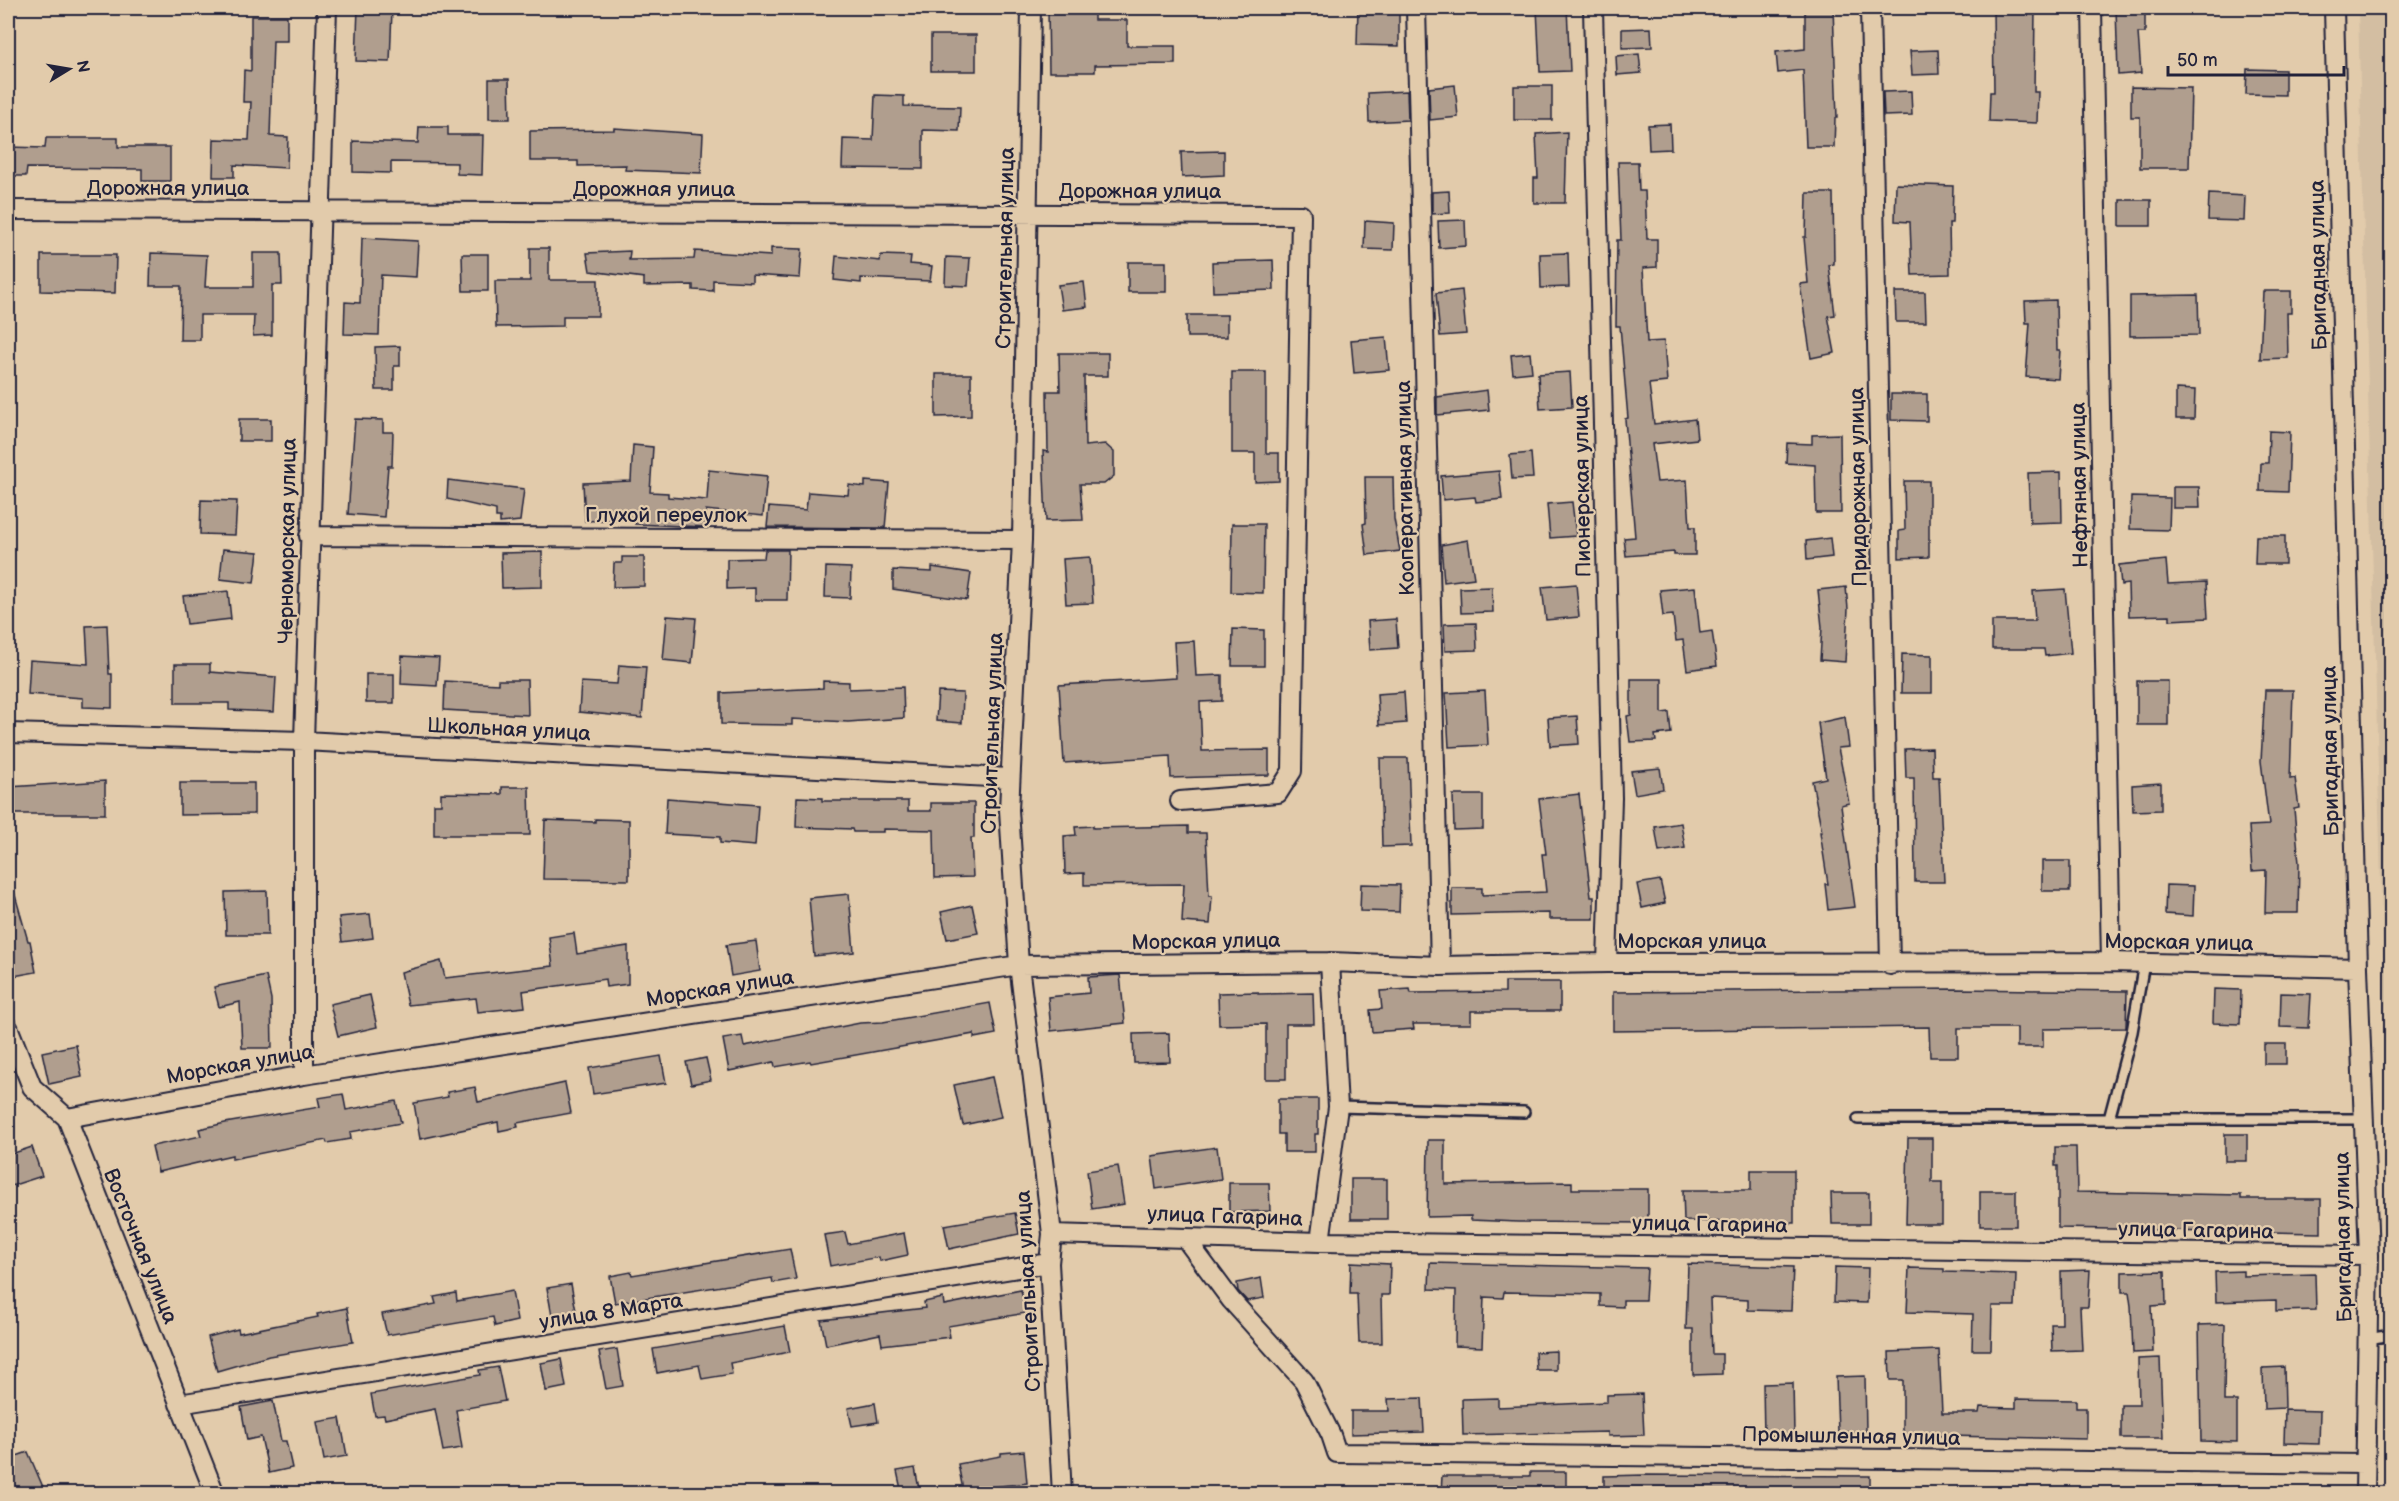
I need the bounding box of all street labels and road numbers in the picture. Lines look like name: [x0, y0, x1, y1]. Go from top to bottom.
street label: Строительная улица: [991, 146, 1020, 349]
street label: Дорожная улица: [87, 176, 250, 201]
street label: Дорожная улица: [573, 177, 736, 202]
street label: Дорожная улица: [1059, 179, 1222, 204]
street label: Бригадная улица: [2305, 179, 2332, 351]
street label: Кооперативная улица: [1391, 379, 1420, 596]
street label: Придорожная улица: [1844, 386, 1873, 587]
street label: Пионерская улица: [1568, 394, 1597, 578]
street label: Нефтяная улица: [2066, 401, 2093, 568]
street label: Черноморская улица: [273, 437, 302, 644]
street label: Глухой переулок: [585, 503, 747, 528]
street label: Строительная улица: [976, 631, 1009, 834]
street label: Бригадная улица: [2317, 665, 2344, 837]
street label: Школьная улица: [426, 713, 592, 746]
street label: Морская улица: [1131, 928, 1281, 955]
street label: Морская улица: [1617, 929, 1767, 954]
street label: Морская улица: [2104, 929, 2254, 956]
street label: Морская улица: [644, 964, 796, 1013]
street label: Морская улица: [164, 1039, 316, 1090]
street label: Бригадная улица: [2330, 1151, 2357, 1323]
street label: Восточная улица: [98, 1165, 183, 1328]
street label: Строительная улица: [1011, 1189, 1046, 1393]
street label: улица Гагарина: [1147, 1201, 1304, 1232]
street label: улица Гагарина: [1632, 1211, 1789, 1238]
street label: улица Гагарина: [2118, 1217, 2275, 1244]
street label: улица 8 Марта: [538, 1288, 685, 1335]
street label: Промышленная улица: [1741, 1422, 1961, 1451]

